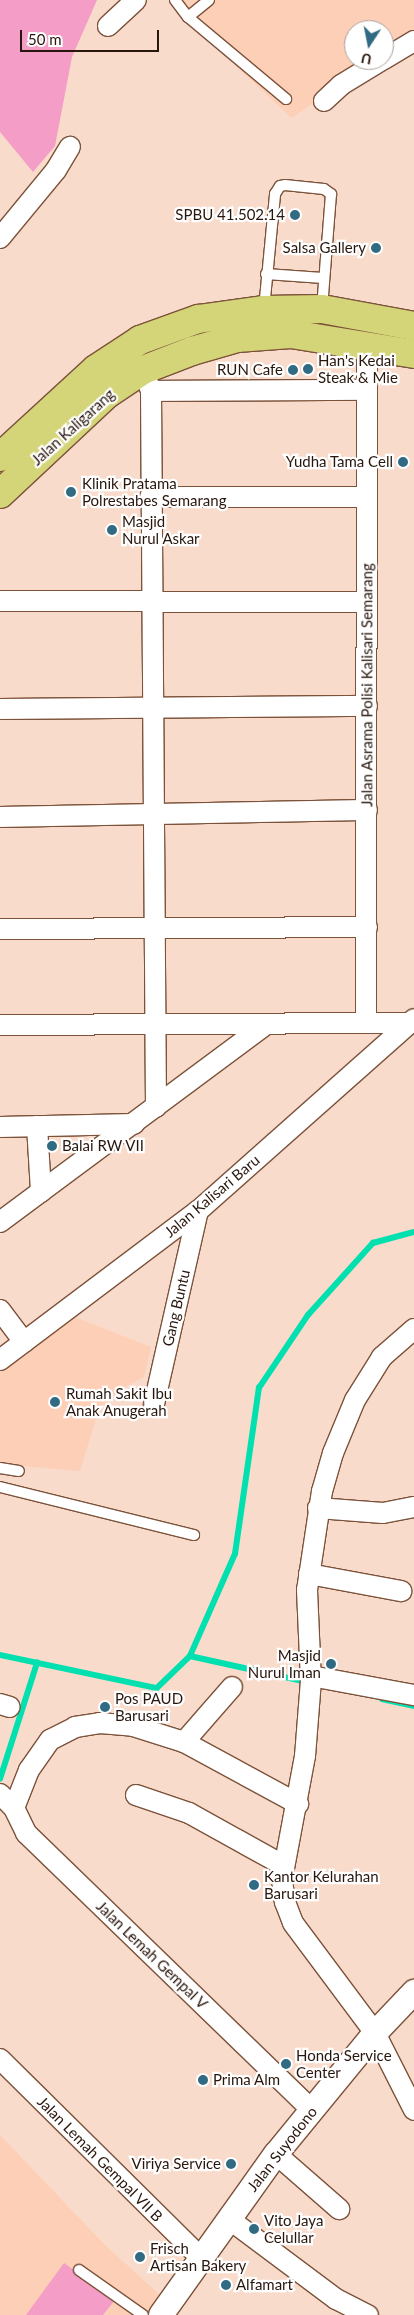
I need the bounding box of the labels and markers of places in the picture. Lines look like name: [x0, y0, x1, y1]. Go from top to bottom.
place label: SPBU 41.502.14: [175, 206, 285, 224]
marker: SPBU 41.502.14: [289, 209, 301, 221]
place label: Salsa Gallery: [283, 239, 366, 257]
marker: Salsa Gallery: [370, 242, 382, 254]
place label: Han's Kedai Steak & Mie: [318, 351, 398, 386]
place label: RUN Cafe: [217, 361, 283, 379]
marker: Han's Kedai Steak & Mie: [302, 363, 314, 375]
marker: RUN Cafe: [287, 364, 299, 376]
place label: Yudha Tama Cell: [285, 453, 393, 471]
marker: Yudha Tama Cell: [397, 456, 409, 468]
place label: Klinik Pratama Polrestabes Semarang: [82, 474, 226, 509]
marker: Klinik Pratama Polrestabes Semarang: [64, 485, 78, 499]
place label: Masjid Nurul Askar: [122, 512, 200, 547]
marker: Masjid Nurul Askar: [106, 524, 118, 536]
place label: Balai RW VII: [62, 1137, 145, 1155]
marker: Balai RW VII: [46, 1140, 58, 1152]
place label: Rumah Sakit Ibu Anak Anugerah: [66, 1384, 172, 1419]
marker: Rumah Sakit Ibu Anak Anugerah: [48, 1395, 62, 1409]
place label: Masjid Nurul Iman: [248, 1646, 321, 1681]
marker: Masjid Nurul Iman: [325, 1658, 337, 1670]
place label: Pos PAUD Barusari: [115, 1689, 183, 1724]
marker: Pos PAUD Barusari: [99, 1701, 111, 1713]
place label: Kantor Kelurahan Barusari: [264, 1867, 379, 1902]
marker: Kantor Kelurahan Barusari: [248, 1879, 260, 1891]
place label: Honda Service Center: [296, 2046, 392, 2081]
marker: Honda Service Center: [280, 2058, 292, 2070]
place label: Prima Alm: [213, 2071, 281, 2089]
marker: Prima Alm: [197, 2074, 209, 2086]
place label: Viriya Service: [132, 2155, 221, 2173]
marker: Viriya Service: [225, 2158, 237, 2170]
place label: Vito Jaya Celullar: [264, 2211, 324, 2246]
marker: Vito Jaya Celullar: [248, 2223, 260, 2235]
place label: Frisch Artisan Bakery: [150, 2239, 246, 2274]
marker: Frisch Artisan Bakery: [134, 2251, 146, 2263]
place label: Alfamart: [236, 2276, 293, 2294]
marker: Alfamart: [220, 2279, 232, 2291]

